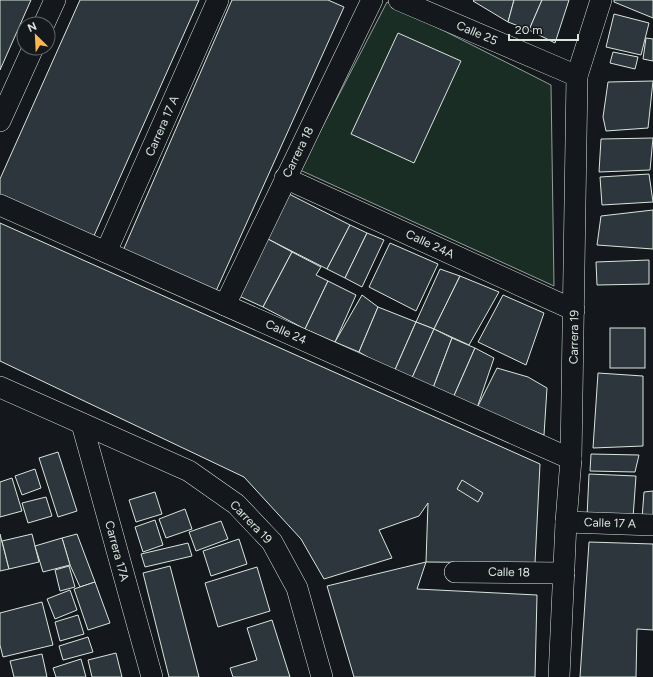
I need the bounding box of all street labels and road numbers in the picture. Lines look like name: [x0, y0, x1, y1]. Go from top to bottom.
street label: Calle 25: [454, 18, 500, 48]
street label: Carrera 17 A: [142, 93, 182, 159]
street label: Carrera 18: [280, 124, 316, 180]
street label: Calle 24A: [404, 227, 456, 261]
street label: Carrera 19: [567, 310, 581, 364]
street label: Calle 24: [263, 317, 309, 348]
street label: Carrera 19: [227, 498, 275, 547]
street label: Calle 17 A: [584, 515, 636, 531]
street label: Carrera 17A: [102, 519, 132, 583]
street label: Calle 18: [488, 565, 530, 579]

